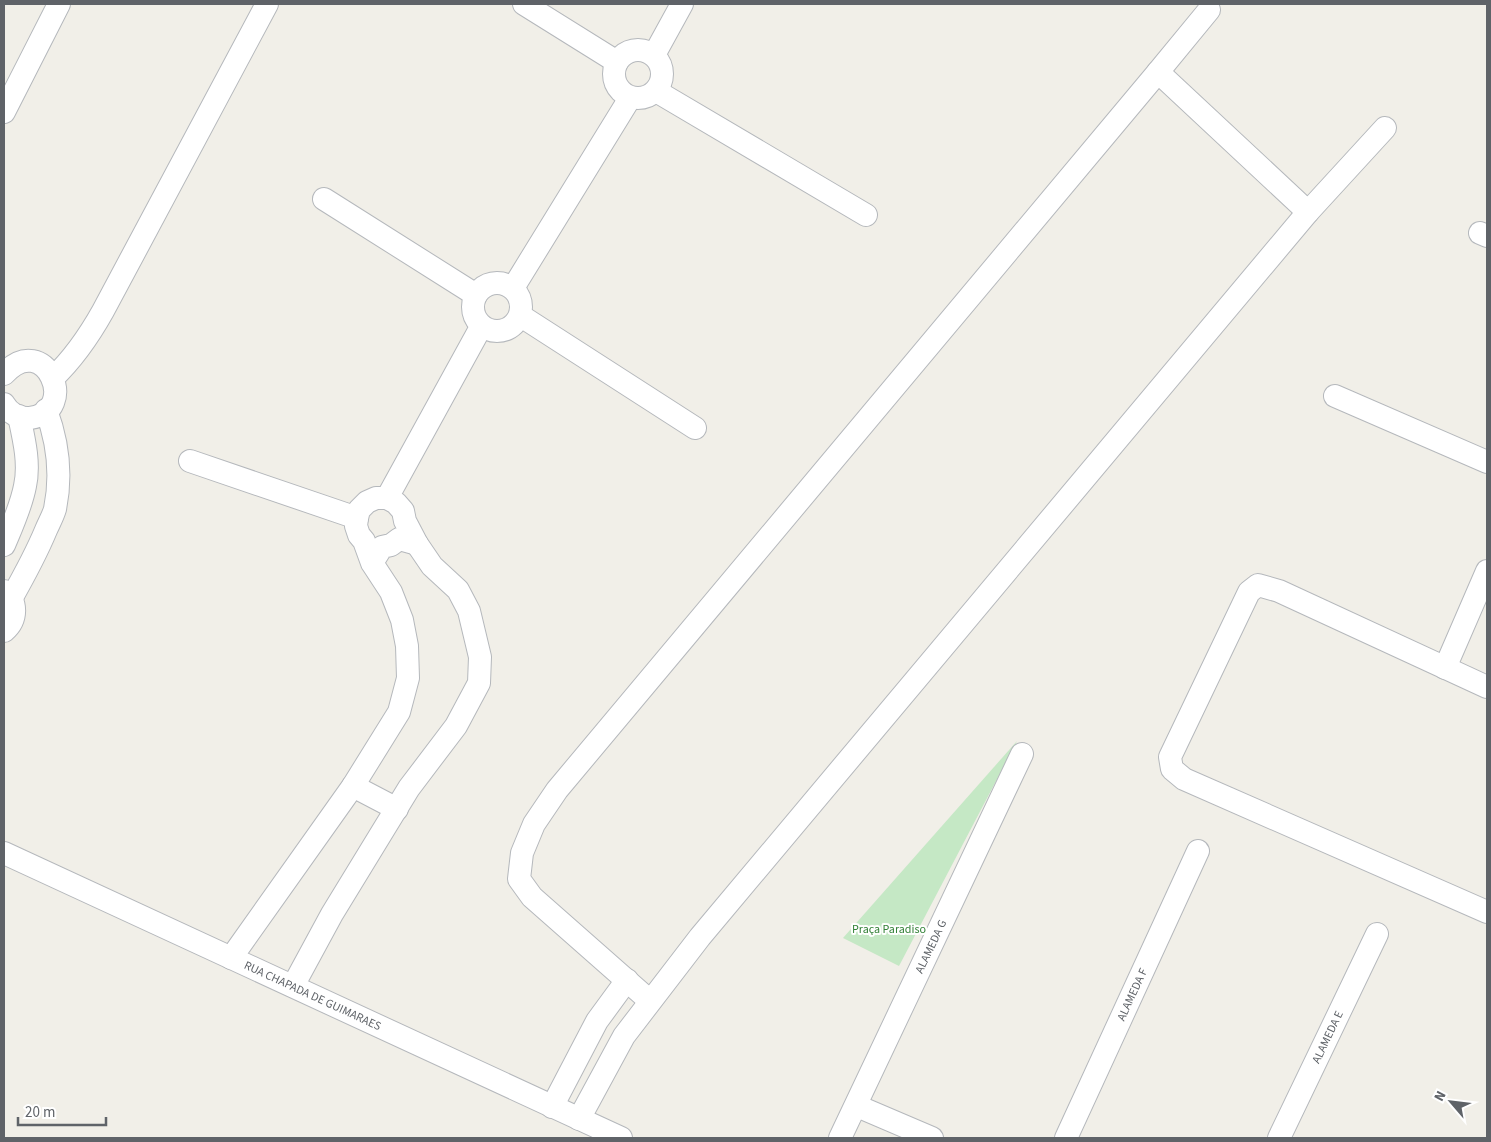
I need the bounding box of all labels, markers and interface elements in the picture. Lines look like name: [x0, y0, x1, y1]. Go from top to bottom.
street label: ALAMEDA G: [911, 917, 951, 976]
park label: Praça Paradiso: [852, 921, 926, 938]
street label: RUA CHAPADA DE GUIMARAES: [241, 957, 384, 1035]
street label: ALAMEDA F: [1113, 966, 1152, 1024]
street label: ALAMEDA E: [1308, 1008, 1348, 1066]
north arrow: [1426, 1077, 1476, 1127]
text: N: [1429, 1088, 1451, 1105]
scale bar: [18, 1094, 105, 1126]
text: 20 m: [25, 1102, 55, 1123]

